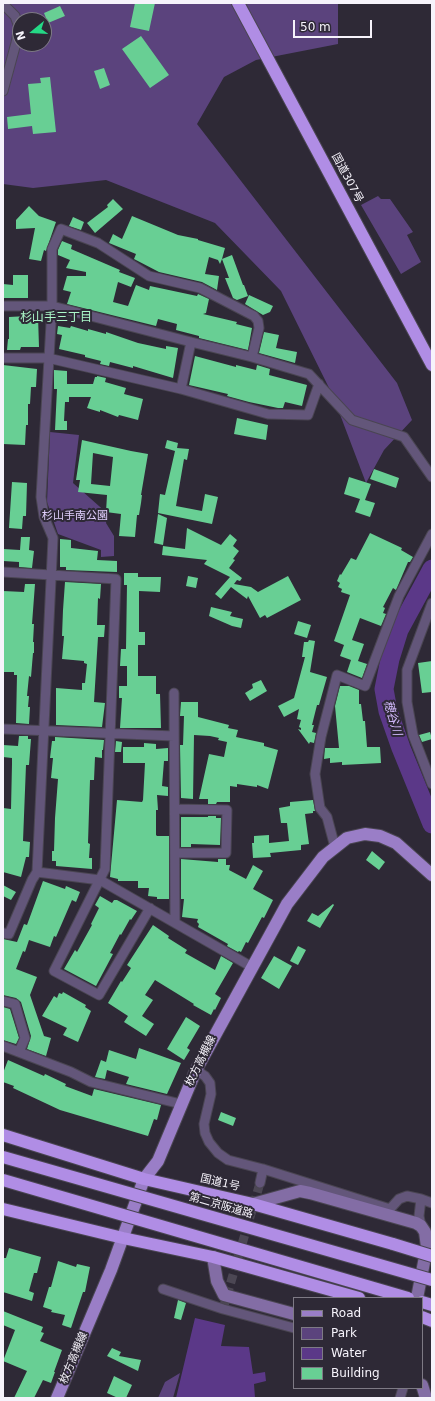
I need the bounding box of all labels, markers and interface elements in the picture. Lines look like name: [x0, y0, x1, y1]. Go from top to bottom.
north arrow: [12, 12, 52, 52]
scale bar: [295, 12, 374, 38]
text: 50 m: [300, 20, 331, 34]
text: N: [13, 29, 29, 42]
street label: 国道307号: [328, 151, 366, 205]
district label: 杉山手三丁目: [20, 311, 92, 325]
park label: 杉山手南公園: [42, 509, 108, 523]
water label: 穂谷川: [380, 699, 404, 737]
street label: 枚方高槻線: [183, 1033, 219, 1089]
street label: 国道1号: [199, 1172, 241, 1194]
street label: 第二京阪道路: [187, 1191, 255, 1221]
legend: [293, 1297, 423, 1389]
text: Road: [331, 1306, 361, 1320]
text: Park: [331, 1326, 357, 1340]
street label: 枚方高槻線: [57, 1330, 91, 1386]
text: Water: [331, 1346, 366, 1360]
text: Building: [331, 1366, 380, 1380]

